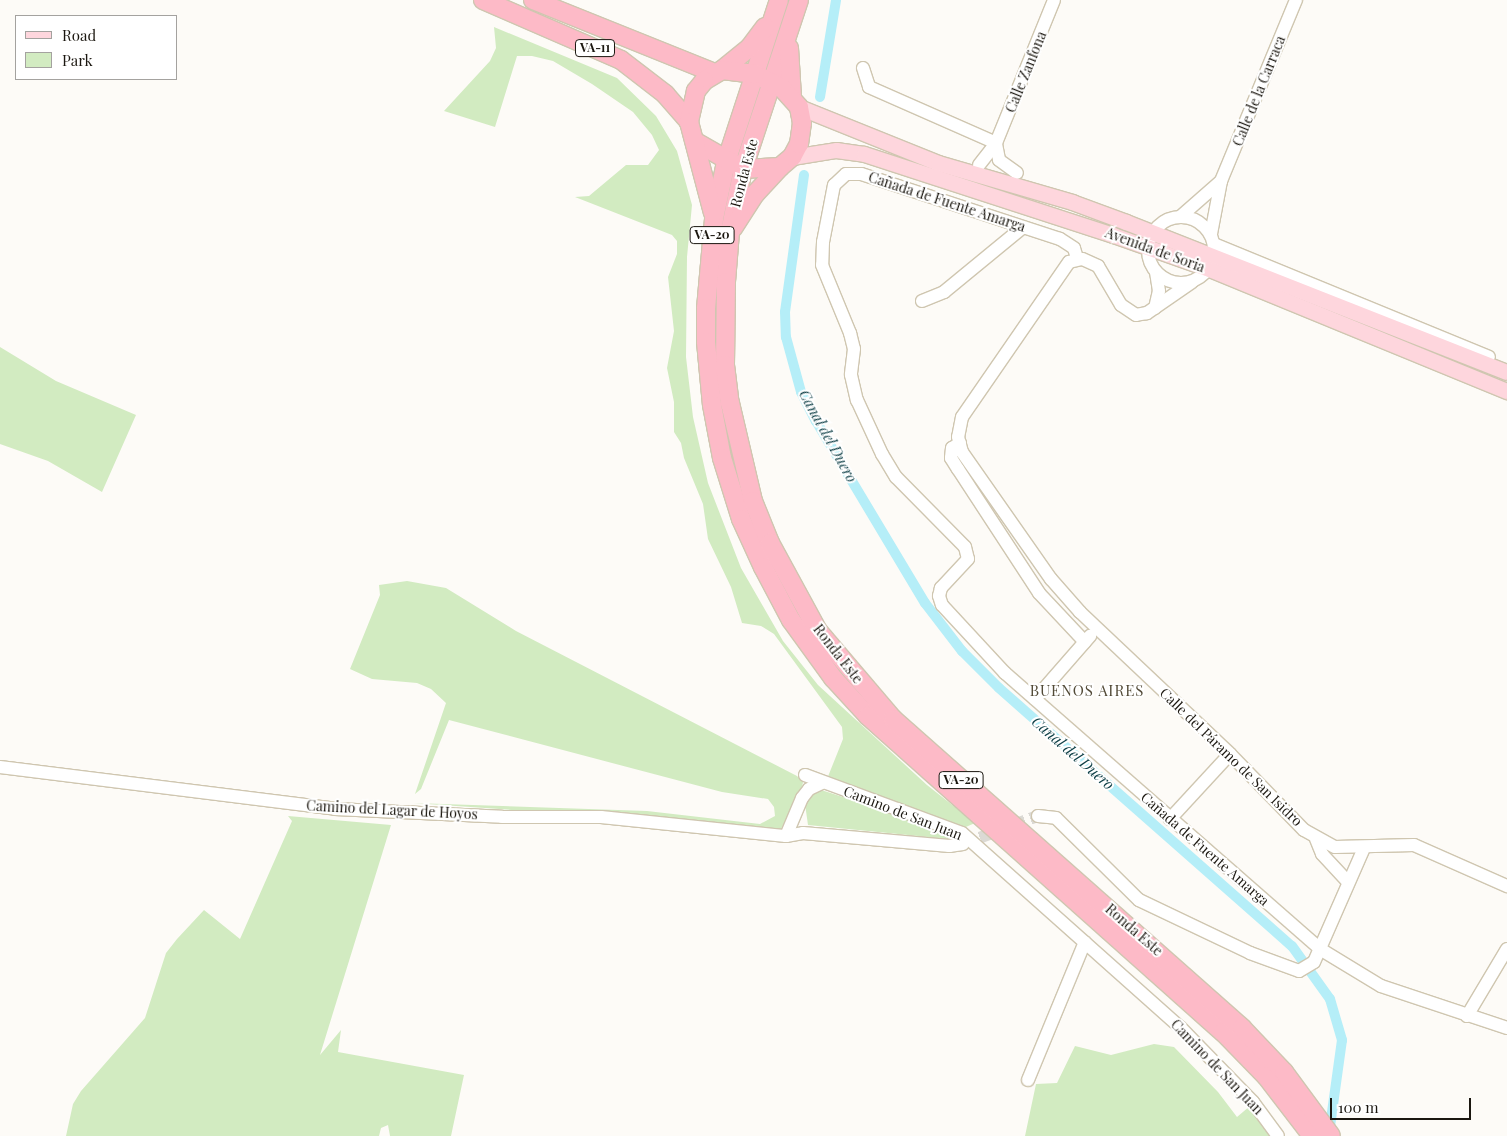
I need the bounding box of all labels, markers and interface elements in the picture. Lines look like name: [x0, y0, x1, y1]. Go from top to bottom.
legend: [15, 15, 178, 80]
text: Road: [62, 25, 96, 45]
street label: Calle Zanfona: [1002, 29, 1050, 115]
street label: Calle de la Carraca: [1229, 33, 1289, 149]
road number: VA-11: [575, 38, 615, 58]
text: Park: [62, 50, 93, 70]
street label: Ronda Este: [727, 137, 761, 209]
street label: Cañada de Fuente Amarga: [866, 169, 1028, 235]
street label: Avenida de Soria: [1103, 224, 1207, 276]
road number: VA-20: [690, 226, 734, 244]
water label: Canal del Duero: [795, 386, 861, 486]
street label: Ronda Este: [810, 621, 866, 687]
district label: BUENOS AIRES: [1028, 682, 1146, 700]
street label: Calle del Páramo de San Isidro: [1156, 684, 1306, 830]
water label: Canal del Duero: [1028, 712, 1118, 794]
road number: VA-20: [938, 770, 984, 790]
street label: Camino de San Juan: [841, 783, 965, 843]
street label: Cañada de Fuente Amarga: [1137, 789, 1273, 909]
street label: Camino del Lagar de Hoyos: [306, 797, 478, 823]
street label: Ronda Este: [1102, 901, 1166, 959]
street label: Camino de San Juan: [1167, 1016, 1267, 1118]
scale bar: [1332, 1088, 1473, 1120]
text: 100 m: [1338, 1097, 1379, 1117]

